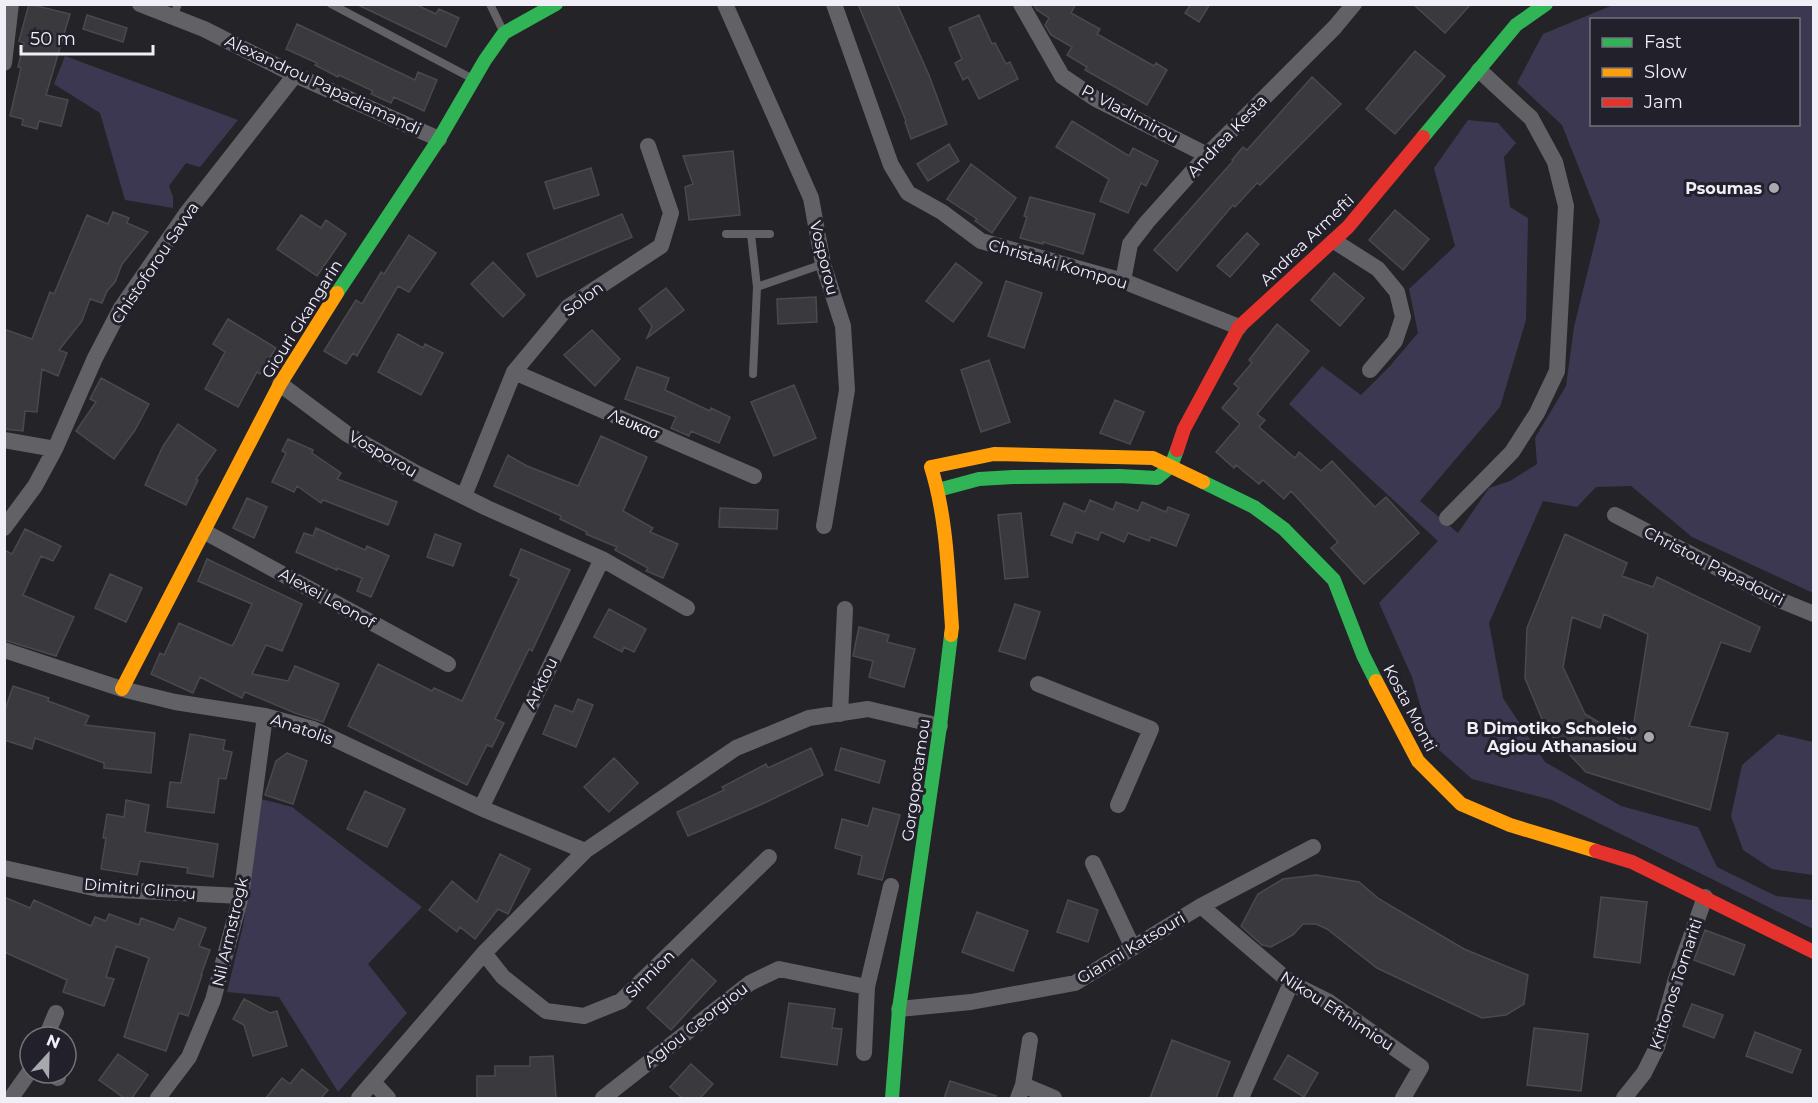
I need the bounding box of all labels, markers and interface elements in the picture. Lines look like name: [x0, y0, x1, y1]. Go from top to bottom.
scale bar: [21, 18, 153, 56]
legend: [1590, 18, 1800, 126]
text: 50 m: [30, 28, 76, 50]
street label: Alexandrou Papadiamandi: [222, 31, 424, 139]
text: Fast: [1644, 31, 1682, 53]
text: Slow: [1644, 61, 1687, 83]
street label: P. Vladimirou: [1078, 81, 1182, 147]
street label: Andrea Kesta: [1183, 91, 1271, 181]
text: Jam: [1643, 91, 1683, 113]
place label: Psoumas: [1685, 179, 1762, 198]
marker: Psoumas: [1767, 181, 1781, 195]
street label: Andrea Armefti: [1256, 190, 1358, 290]
street label: Chistoforou Savva: [107, 199, 203, 327]
street label: Vosporou: [806, 219, 842, 297]
street label: Christaki Kompou: [986, 235, 1130, 293]
street label: Giouri Gkangarin: [258, 256, 346, 382]
street label: Solon: [559, 278, 607, 320]
street label: Λευκασ: [605, 405, 663, 443]
street label: Vosporou: [345, 427, 421, 481]
street label: Christou Papadouri: [1641, 522, 1787, 610]
street label: Alexei Leonof: [276, 564, 379, 632]
street label: Arktou: [521, 654, 561, 712]
street label: Kosta Monti: [1379, 661, 1441, 755]
street label: Anatolis: [268, 710, 336, 749]
street label: Gorgopotamou: [898, 717, 934, 843]
place label: B Dimotiko Scholeio Agiou Athanasiou: [1467, 719, 1637, 756]
marker: B Dimotiko Scholeio Agiou Athanasiou: [1642, 730, 1656, 744]
street label: Dimitri Glinou: [83, 875, 197, 903]
street label: Nil Armstrogk: [208, 875, 252, 989]
street label: Gianni Katsouri: [1074, 908, 1188, 988]
street label: Kritonos Tornariti: [1646, 916, 1706, 1052]
street label: Sinnion: [621, 946, 679, 1002]
street label: Nikou Efthimiou: [1277, 967, 1397, 1055]
street label: Agiou Georgiou: [641, 979, 751, 1071]
north arrow: [18, 1025, 78, 1085]
text: N: [44, 1030, 63, 1053]

